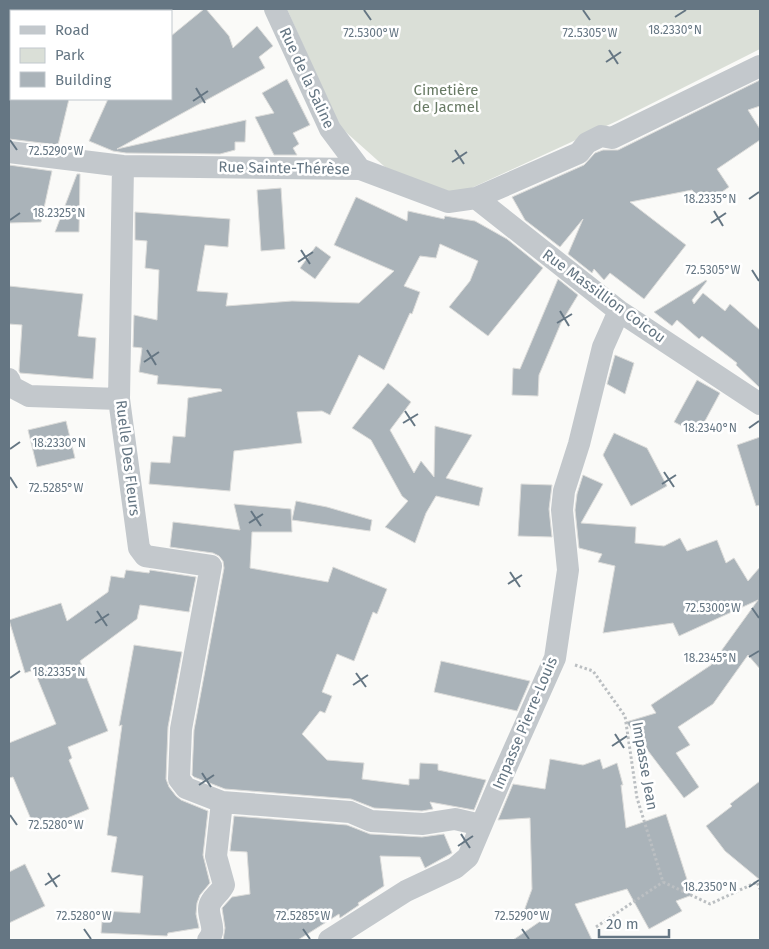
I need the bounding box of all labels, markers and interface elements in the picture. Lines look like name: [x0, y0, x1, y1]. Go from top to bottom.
legend: [10, 10, 172, 100]
text: Road: [55, 21, 90, 39]
text: 18.2330°N: [648, 23, 702, 37]
street label: Rue de la Saline: [276, 25, 338, 131]
text: 72.5300°W: [343, 26, 399, 40]
text: 72.5305°W: [563, 26, 617, 40]
text: Park: [55, 46, 85, 64]
text: Building: [55, 71, 111, 89]
park label: Cimetière de Jacmel: [413, 81, 480, 116]
text: 72.5290°W: [29, 144, 84, 158]
street label: Rue Sainte-Thérèse: [218, 158, 350, 178]
text: 18.2335°N: [684, 192, 736, 206]
text: 18.2325°N: [33, 206, 85, 220]
street label: Rue Massillion Coicou: [539, 245, 669, 347]
text: 72.5305°W: [686, 263, 740, 277]
street label: Ruelle Des Fleurs: [112, 399, 144, 517]
text: 18.2340°N: [683, 421, 737, 435]
text: 18.2330°N: [32, 436, 86, 450]
text: 72.5285°W: [29, 481, 83, 495]
text: 72.5300°W: [685, 601, 741, 615]
text: 18.2345°N: [683, 651, 737, 665]
street label: Impasse Pierre-Louis: [489, 654, 561, 792]
text: 18.2335°N: [33, 665, 85, 679]
street label: Impasse Jean: [628, 720, 662, 812]
text: 72.5280°W: [28, 818, 84, 832]
text: 18.2350°N: [683, 880, 737, 894]
scale bar: [599, 906, 669, 938]
text: 72.5280°W: [56, 909, 112, 923]
text: 72.5285°W: [276, 909, 330, 923]
text: 72.5290°W: [495, 909, 550, 923]
text: 20 m: [606, 915, 639, 933]

